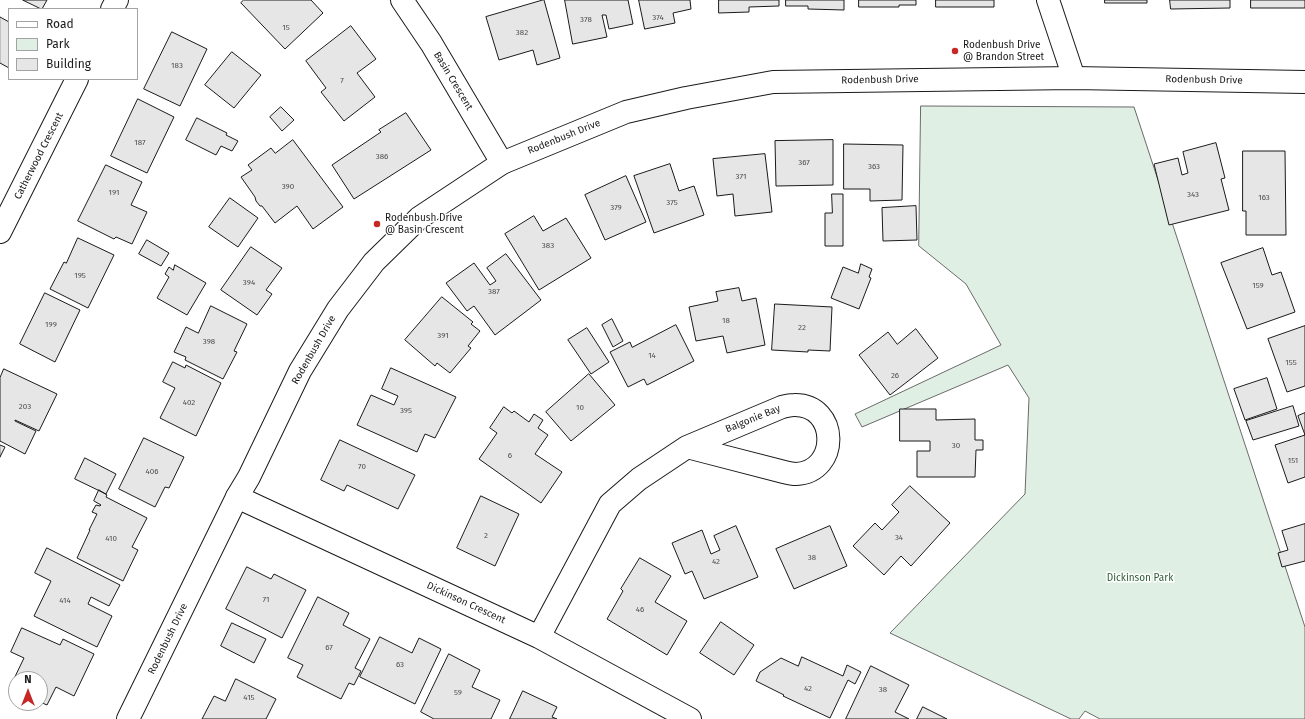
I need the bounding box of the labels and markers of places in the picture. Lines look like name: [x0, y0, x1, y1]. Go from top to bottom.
place label: Rodenbush Drive @ Brandon Street: [963, 39, 1044, 62]
marker: Rodenbush Drive @ Brandon Street: [950, 46, 960, 56]
place label: Rodenbush Drive @ Basin Crescent: [385, 212, 464, 236]
marker: Rodenbush Drive @ Basin Crescent: [372, 219, 382, 229]

